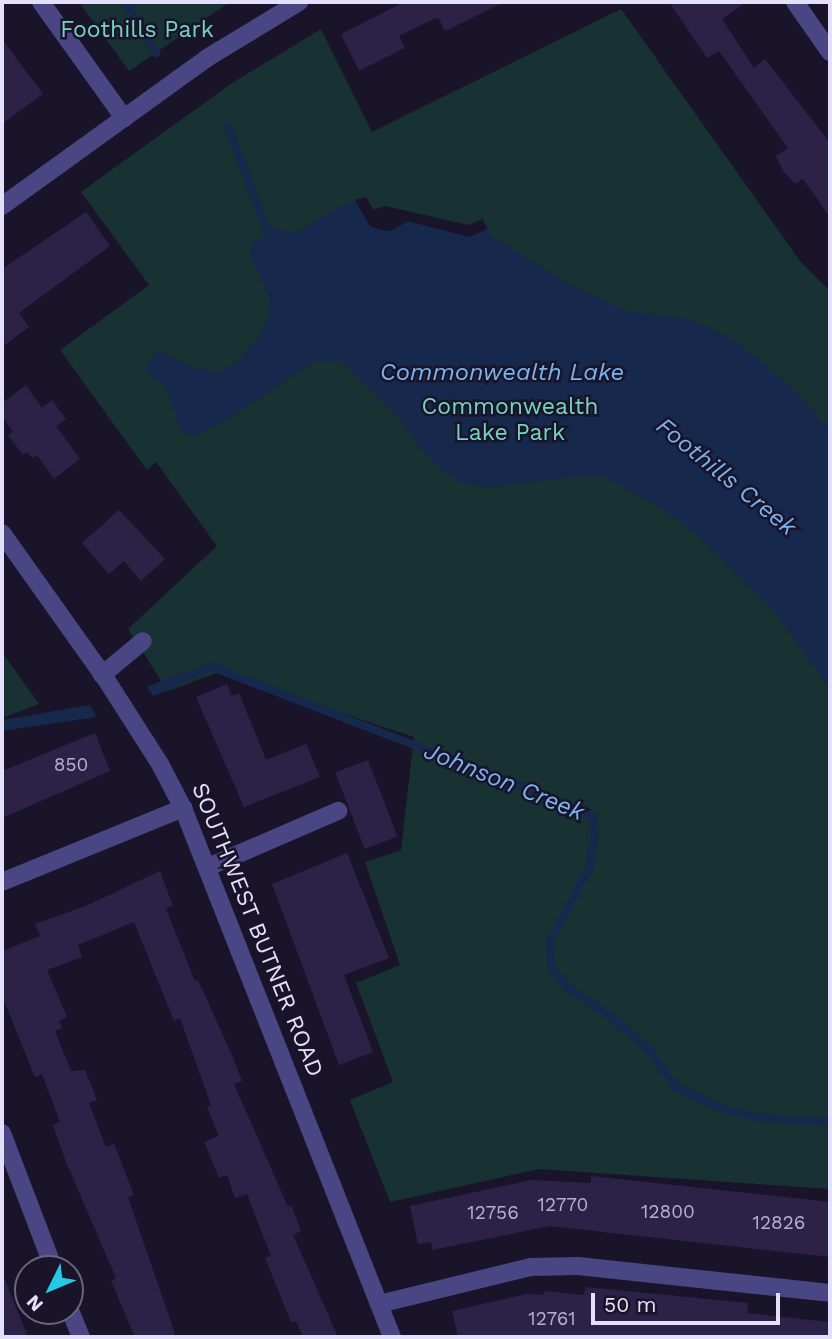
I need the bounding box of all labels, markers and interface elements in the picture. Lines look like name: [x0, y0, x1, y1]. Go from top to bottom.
park label: Foothills Park: [60, 16, 214, 44]
water label: Commonwealth Lake: [380, 359, 624, 387]
park label: Commonwealth Lake Park: [422, 393, 598, 447]
water label: Foothills Creek: [650, 412, 802, 542]
water label: Johnson Creek: [420, 737, 588, 827]
house number: 850: [54, 754, 88, 776]
street label: SOUTHWEST BUTNER ROAD: [185, 779, 329, 1081]
house number: 12770: [538, 1194, 588, 1216]
house number: 12800: [641, 1201, 695, 1223]
house number: 12756: [467, 1202, 519, 1224]
house number: 12826: [753, 1212, 805, 1234]
north arrow: [14, 1255, 84, 1325]
scale bar: [594, 1280, 783, 1324]
text: N: [22, 1290, 48, 1316]
text: 50 m: [604, 1292, 656, 1317]
house number: 12761: [528, 1308, 576, 1330]

